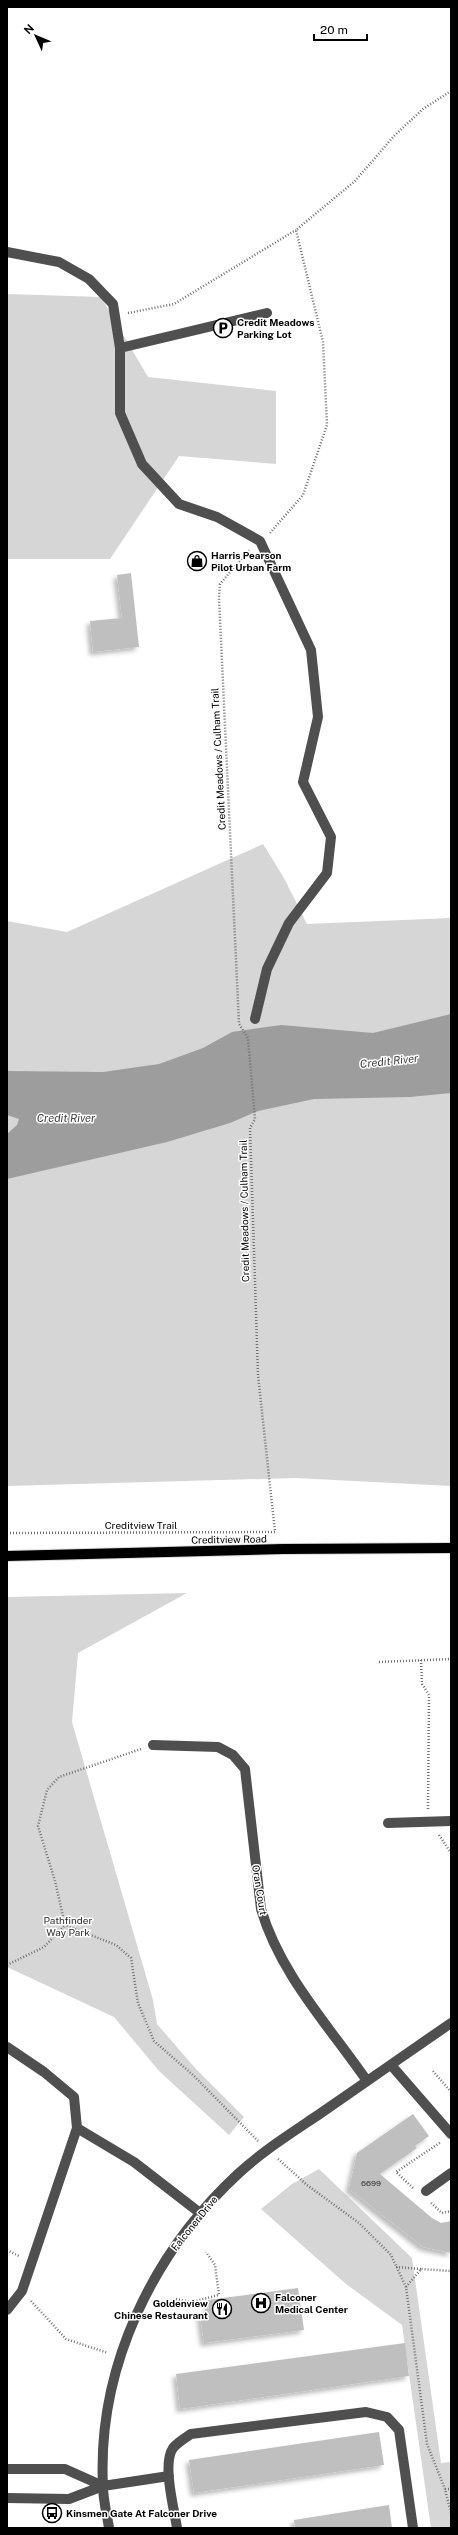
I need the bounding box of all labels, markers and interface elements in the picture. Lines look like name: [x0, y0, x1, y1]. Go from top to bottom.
north arrow: [16, 16, 56, 56]
scale bar: [314, 16, 367, 42]
text: N: [22, 22, 36, 36]
text: 20 m: [320, 23, 348, 37]
place label: Credit Meadows Parking Lot: [237, 316, 314, 340]
parking icon: Credit Meadows Parking Lot: [212, 317, 234, 339]
place label: Harris Pearson Pilot Urban Farm: [211, 549, 291, 573]
shop icon: Harris Pearson Pilot Urban Farm: [186, 550, 208, 572]
street label: Credit Meadows / Culham Trail: [208, 688, 228, 830]
water label: Credit River: [359, 1052, 420, 1070]
water label: Credit River: [37, 1112, 96, 1124]
street label: Credit Meadows / Culham Trail: [237, 1140, 251, 1282]
street label: Creditview Trail: [105, 1519, 177, 1531]
street label: Creditview Road: [191, 1532, 267, 1546]
street label: Oran Court: [250, 1864, 270, 1916]
park label: Pathfinder Way Park: [44, 1914, 93, 1938]
house number: 6699: [361, 2178, 381, 2188]
street label: Falconer Drive: [168, 2193, 220, 2253]
place label: Falconer Medical Center: [275, 2291, 348, 2315]
hospital icon: Falconer Medical Center: [250, 2292, 272, 2314]
place label: Goldenview Chinese Restaurant: [114, 2297, 208, 2321]
restaurant icon: Goldenview Chinese Restaurant: [211, 2298, 233, 2320]
bus stop icon: Kinsmen Gate At Falconer Drive: [41, 2502, 63, 2524]
place label: Kinsmen Gate At Falconer Drive: [66, 2507, 217, 2519]

